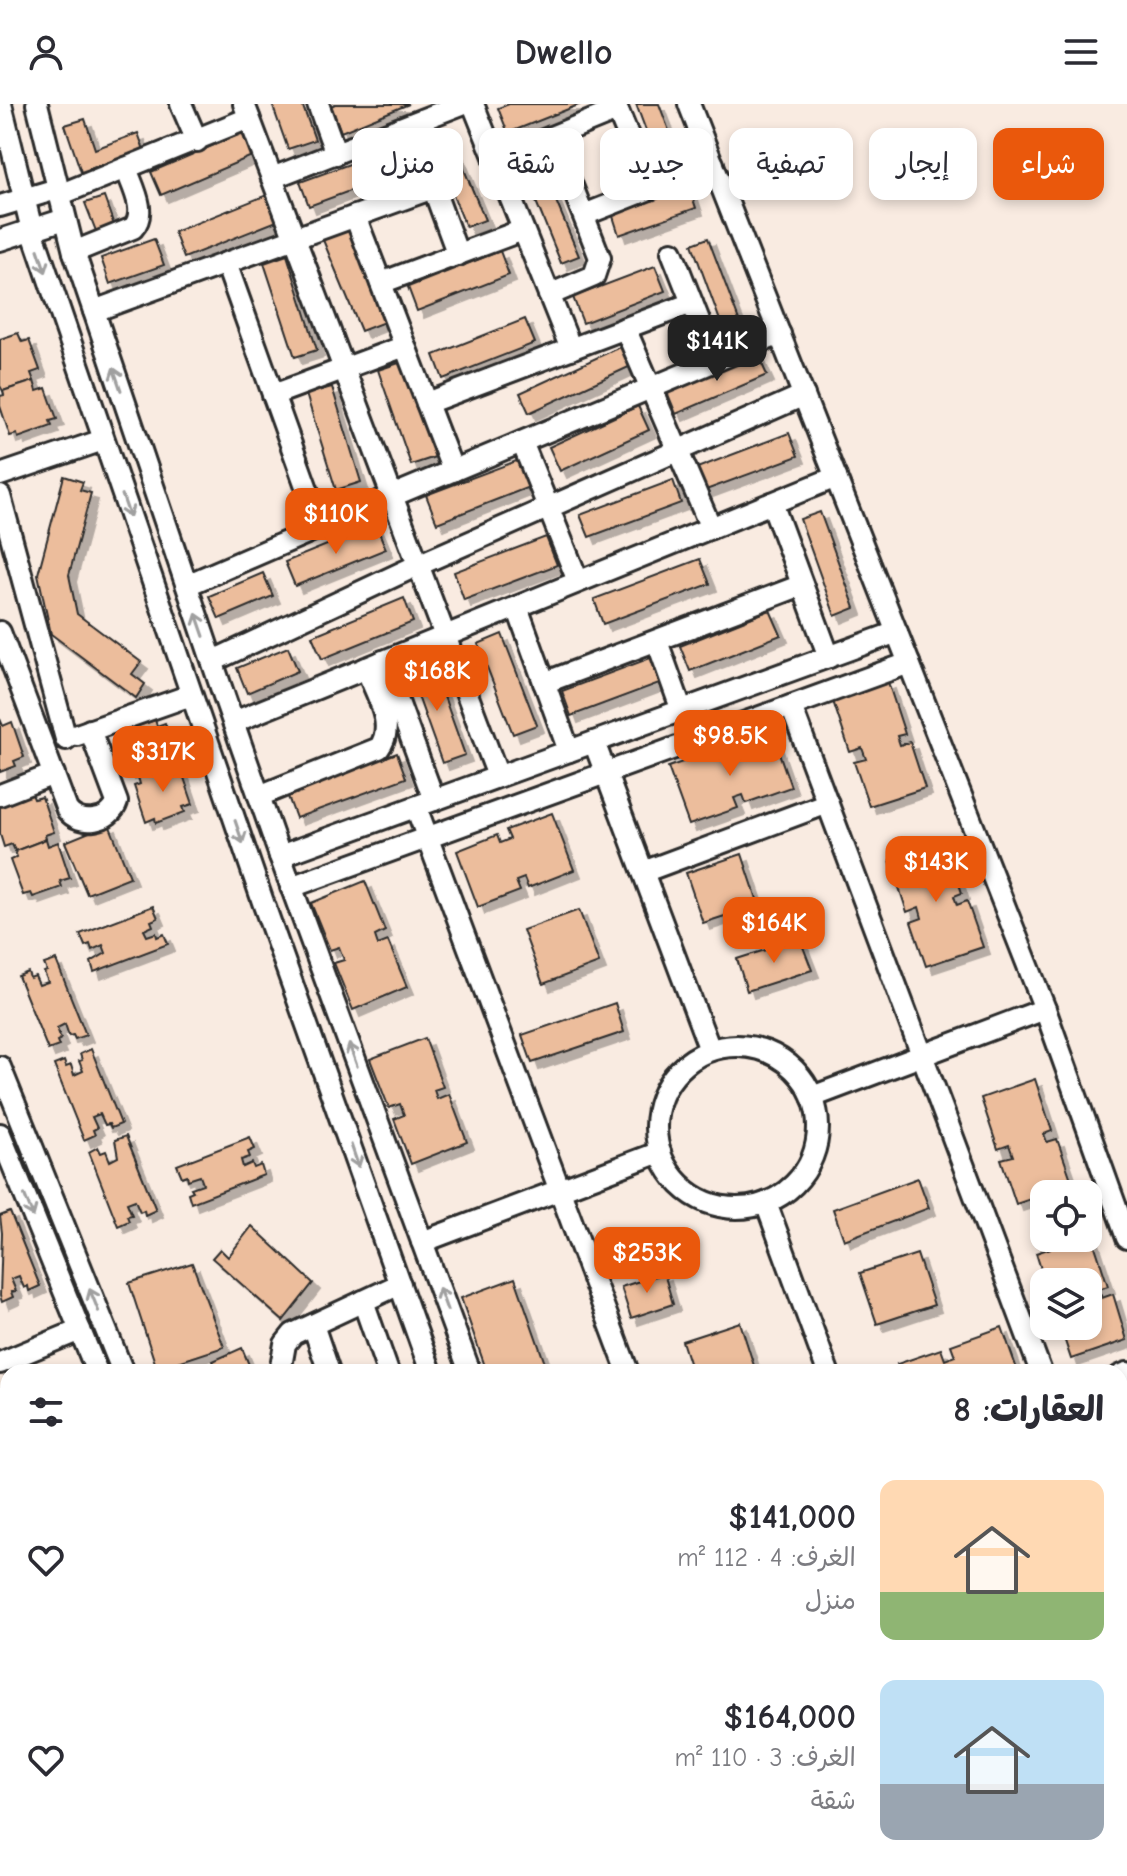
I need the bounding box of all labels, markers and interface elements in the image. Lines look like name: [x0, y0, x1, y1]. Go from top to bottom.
icon: person: [24, 30, 68, 74]
icon: menu: [1059, 30, 1103, 74]
text: Dwello: [514, 32, 613, 73]
chip: منزل: [352, 128, 463, 200]
chip: شقة: [479, 128, 584, 200]
chip: جديد: [600, 128, 713, 200]
chip: تصفية: [729, 128, 853, 200]
chip: إيجار: [869, 128, 977, 200]
chip: شراء: [993, 128, 1104, 200]
one-way arrow: [36, 248, 51, 273]
pin: $141K: [661, 315, 773, 383]
text: $141K: [686, 326, 748, 356]
one-way arrow: [109, 366, 124, 391]
pin: $110K: [280, 488, 392, 556]
one-way arrow: [120, 494, 135, 519]
text: $110K: [303, 499, 369, 529]
one-way arrow: [192, 613, 207, 638]
pin: $168K: [381, 645, 493, 713]
text: $168K: [403, 656, 471, 686]
pin: $98.5K: [665, 710, 795, 778]
text: $98.5K: [692, 721, 768, 751]
pin: $317K: [107, 726, 219, 794]
text: $317K: [130, 737, 196, 767]
one-way arrow: [232, 819, 247, 844]
pin: $143K: [880, 836, 992, 904]
text: $143K: [903, 847, 969, 877]
pin: $164K: [718, 897, 830, 965]
text: $164K: [741, 908, 807, 938]
one-way arrow: [345, 1043, 359, 1068]
one-way arrow: [348, 1143, 363, 1168]
map controls: [1030, 1180, 1102, 1340]
button: locate: [1030, 1180, 1102, 1252]
one-way arrow: [23, 1193, 38, 1218]
pin: $253K: [591, 1227, 703, 1295]
text: $253K: [612, 1238, 682, 1268]
button: layers: [1030, 1268, 1102, 1340]
one-way arrow: [434, 1287, 449, 1312]
one-way arrow: [86, 1288, 100, 1313]
icon: filters: [24, 1390, 68, 1434]
text: العقارات: 8: [954, 1390, 1104, 1430]
text: $141,000: [728, 1497, 856, 1537]
icon: home: [944, 1512, 1040, 1608]
icon: heart: [24, 1538, 68, 1582]
text: الغرف: 4 · 112 m²: [677, 1543, 856, 1573]
text: منزل: [805, 1586, 856, 1616]
text: $164,000: [724, 1697, 856, 1737]
icon: home: [944, 1712, 1040, 1808]
icon: heart: [24, 1738, 68, 1782]
text: الغرف: 3 · 110 m²: [674, 1743, 856, 1773]
text: شقة: [811, 1786, 856, 1816]

